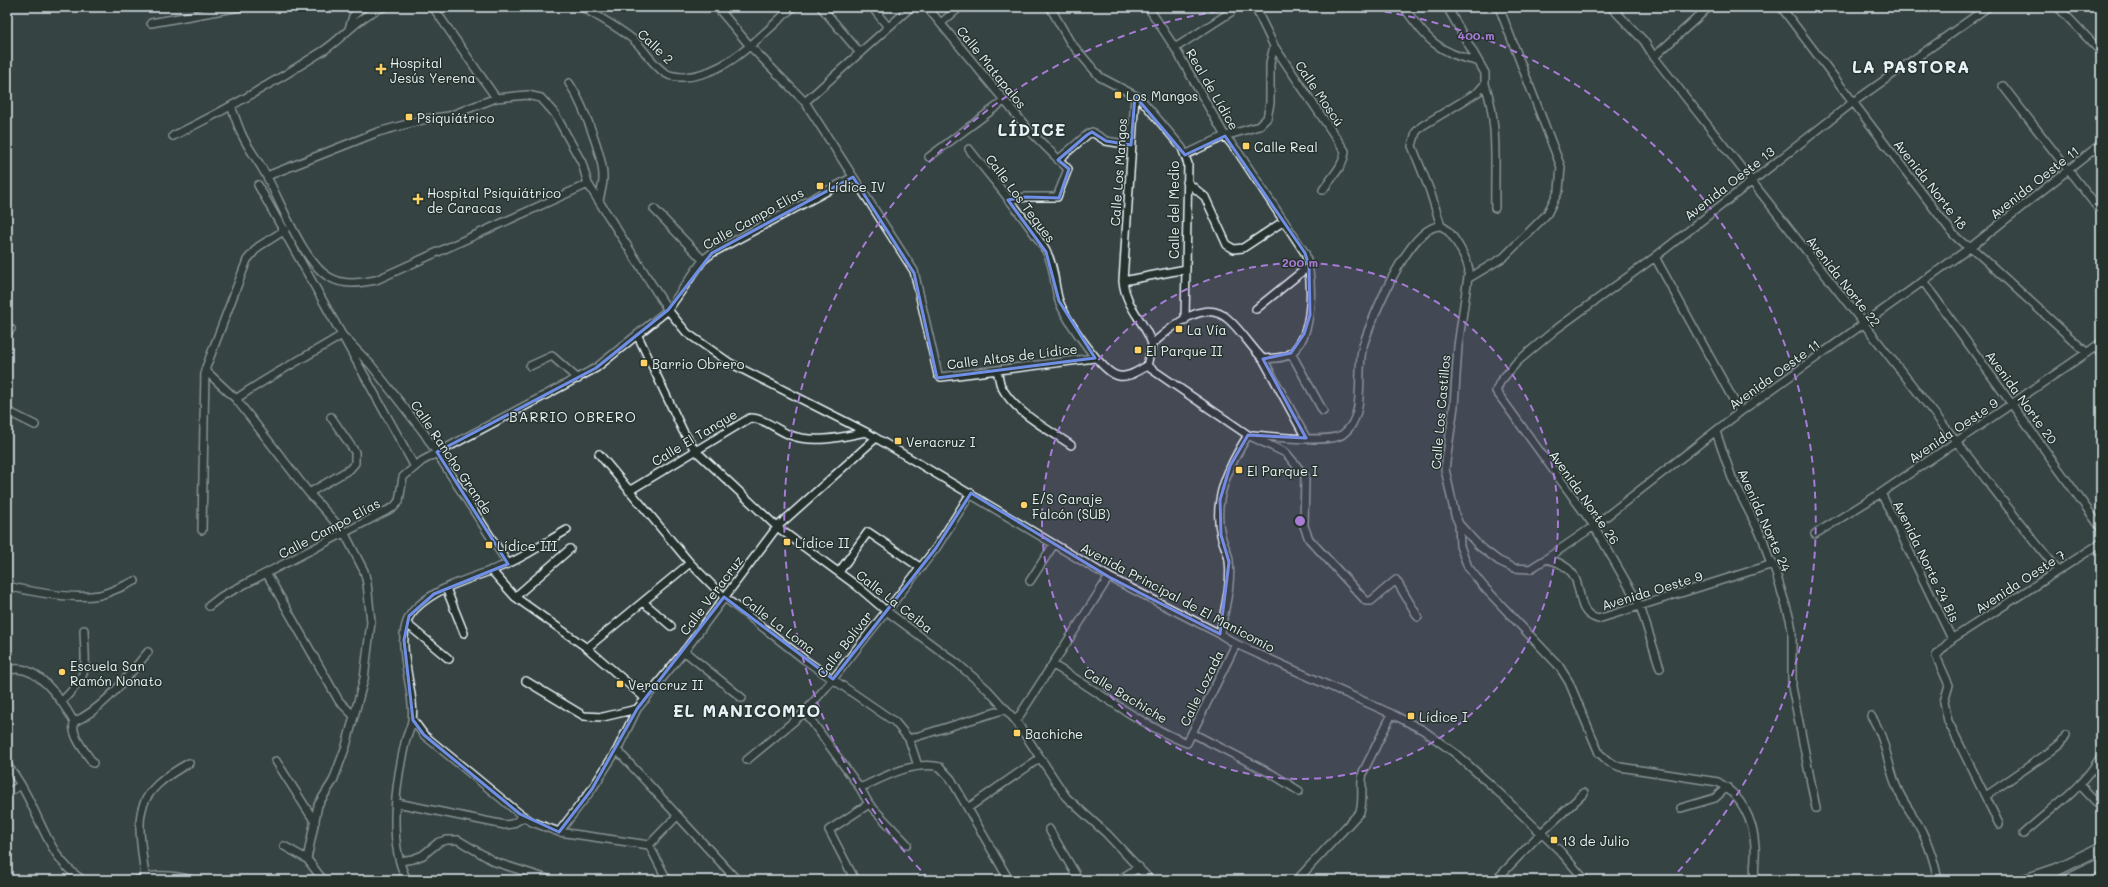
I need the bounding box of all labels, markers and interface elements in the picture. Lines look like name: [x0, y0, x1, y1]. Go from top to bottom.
street label: Calle Matapalos: [953, 22, 1031, 112]
street label: Calle 2: [635, 25, 677, 67]
text: 400 m: [1458, 27, 1494, 43]
street label: Real de Lídice: [1183, 45, 1243, 133]
place label: Hospital Jesús Yerena: [390, 54, 476, 86]
district label: LA PASTORA: [1852, 55, 1970, 77]
street label: Calle Moscú: [1292, 57, 1348, 129]
marker: Hospital Jesús Yerena: [375, 63, 387, 75]
place label: Los Mangos: [1126, 87, 1198, 104]
marker: Los Mangos: [1113, 90, 1123, 100]
place label: Psiquiátrico: [417, 109, 495, 126]
marker: Psiquiátrico: [404, 112, 414, 122]
street label: Calle Los Mangos: [1106, 117, 1130, 227]
district label: LÍDICE: [998, 118, 1066, 140]
street label: Avenida Norte 18: [1891, 136, 1972, 233]
place label: Calle Real: [1254, 138, 1318, 155]
marker: Calle Real: [1241, 141, 1251, 151]
street label: Avenida Oeste 13: [1680, 142, 1778, 224]
street label: Avenida Oeste 11: [1986, 142, 2082, 222]
street label: Calle Los Teques: [982, 150, 1060, 246]
street label: Calle del Medio: [1165, 161, 1182, 259]
place label: Lídice IV: [828, 178, 885, 195]
marker: Lídice IV: [815, 181, 825, 191]
street label: Calle Campo Elías: [699, 183, 807, 253]
place label: Hospital Psiquiátrico de Caracas: [427, 184, 561, 216]
marker: Hospital Psiquiátrico de Caracas: [412, 193, 424, 205]
street label: Avenida Norte 22: [1803, 232, 1885, 330]
text: 200 m: [1282, 254, 1318, 270]
place label: La Vía: [1187, 321, 1227, 338]
marker: La Vía: [1174, 324, 1184, 334]
street label: Avenida Oeste 11: [1725, 335, 1823, 413]
street label: Calle Altos de Lídice: [946, 340, 1078, 372]
place label: El Parque II: [1146, 342, 1223, 359]
marker: El Parque II: [1133, 345, 1143, 355]
street label: Avenida Norte 20: [1982, 347, 2062, 447]
street label: Calle Los Castillos: [1427, 354, 1453, 470]
place label: Barrio Obrero: [652, 355, 745, 372]
marker: Barrio Obrero: [639, 358, 649, 368]
street label: Avenida Oeste 9: [1905, 394, 2001, 466]
street label: Calle Rancho Grande: [407, 397, 497, 517]
street label: Calle El Tanque: [648, 405, 740, 469]
district label: BARRIO OBRERO: [509, 407, 637, 426]
place label: Veracruz I: [906, 433, 976, 450]
marker: Veracruz I: [893, 436, 903, 446]
street label: Avenida Norte 26: [1546, 447, 1624, 548]
place label: El Parque I: [1247, 462, 1318, 479]
marker: El Parque I: [1234, 465, 1244, 475]
street label: Avenida Norte 24: [1735, 466, 1795, 574]
place label: E/S Garaje Falcón (SUB): [1032, 490, 1110, 522]
street label: Calle Campo Elías: [275, 494, 383, 562]
street label: Avenida Norte 24 Bis: [1890, 497, 1964, 625]
marker: E/S Garaje Falcón (SUB): [1019, 500, 1029, 510]
centre of rings: [1293, 514, 1307, 528]
place label: Lídice II: [795, 534, 850, 551]
place label: Lídice III: [497, 537, 557, 554]
marker: Lídice II: [782, 537, 792, 547]
street label: Avenida Principal de El Manicomio: [1078, 538, 1278, 656]
marker: Lídice III: [484, 540, 494, 550]
street label: Avenida Oeste 7: [1972, 546, 2068, 616]
street label: Calle Veracruz: [675, 552, 747, 638]
street label: Calle La Ceiba: [853, 566, 937, 636]
street label: Avenida Oeste 9: [1600, 566, 1705, 613]
street label: Calle La Loma: [739, 591, 819, 657]
street label: Calle Bolívar: [812, 607, 876, 681]
street label: Calle Lozada: [1175, 647, 1227, 729]
place label: Escuela San Ramón Nonato: [70, 657, 162, 689]
street label: Calle Bachiche: [1081, 663, 1171, 727]
marker: Escuela San Ramón Nonato: [57, 667, 67, 677]
place label: Veracruz II: [628, 676, 703, 693]
marker: Veracruz II: [615, 679, 625, 689]
district label: EL MANICOMIO: [673, 699, 821, 721]
place label: Lídice I: [1419, 708, 1468, 725]
marker: Lídice I: [1406, 711, 1416, 721]
place label: Bachiche: [1025, 725, 1083, 742]
marker: Bachiche: [1012, 728, 1022, 738]
place label: 13 de Julio: [1562, 832, 1630, 849]
marker: 13 de Julio: [1549, 835, 1559, 845]

